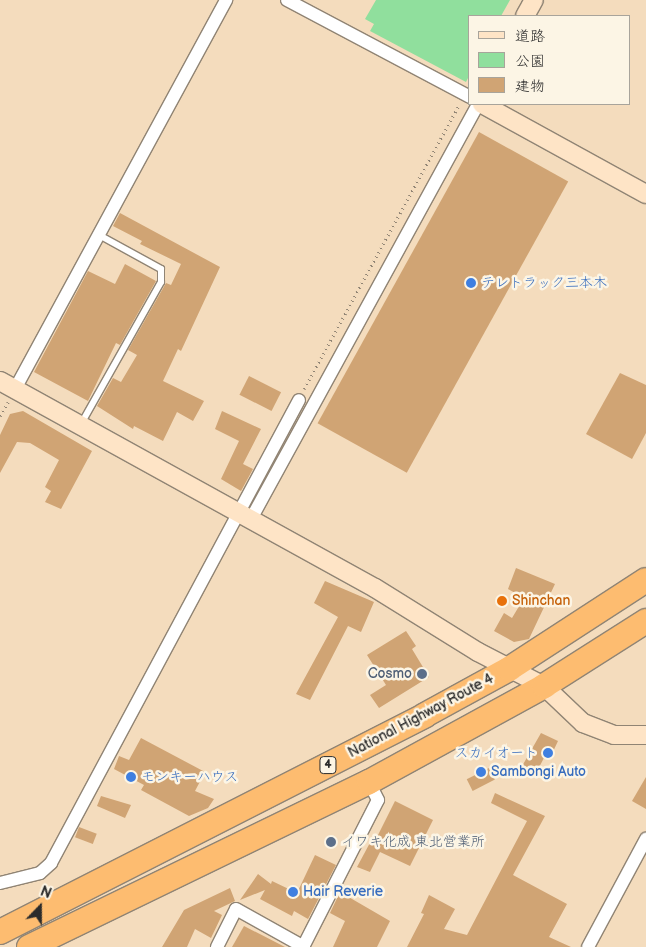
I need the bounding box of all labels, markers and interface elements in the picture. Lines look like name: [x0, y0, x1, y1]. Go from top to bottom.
legend: [468, 15, 631, 105]
text: 道路: [515, 27, 545, 46]
text: 公園: [515, 52, 545, 71]
text: 建物: [515, 77, 545, 96]
place label: テレトラック三本木: [481, 275, 607, 291]
marker: テレトラック三本木: [465, 277, 477, 289]
place label: Shinchan: [512, 593, 570, 609]
marker: Shinchan: [496, 595, 508, 607]
place label: Cosmo: [368, 666, 412, 682]
marker: Cosmo: [416, 668, 428, 680]
street label: National Highway Route 4: [345, 670, 497, 762]
place label: スカイオート: [454, 745, 538, 761]
marker: スカイオート: [542, 747, 554, 759]
road number: 4: [319, 756, 337, 774]
place label: Sambongi Auto: [491, 764, 586, 780]
marker: Sambongi Auto: [475, 766, 487, 778]
place label: モンキーハウス: [141, 769, 239, 785]
marker: モンキーハウス: [125, 771, 137, 783]
place label: イワキ化成 東北営業所: [341, 834, 485, 850]
marker: イワキ化成 東北営業所: [325, 836, 337, 848]
north arrow: [15, 882, 65, 932]
text: N: [38, 883, 54, 902]
place label: Hair Reverie: [303, 884, 383, 900]
marker: Hair Reverie: [287, 886, 299, 898]

